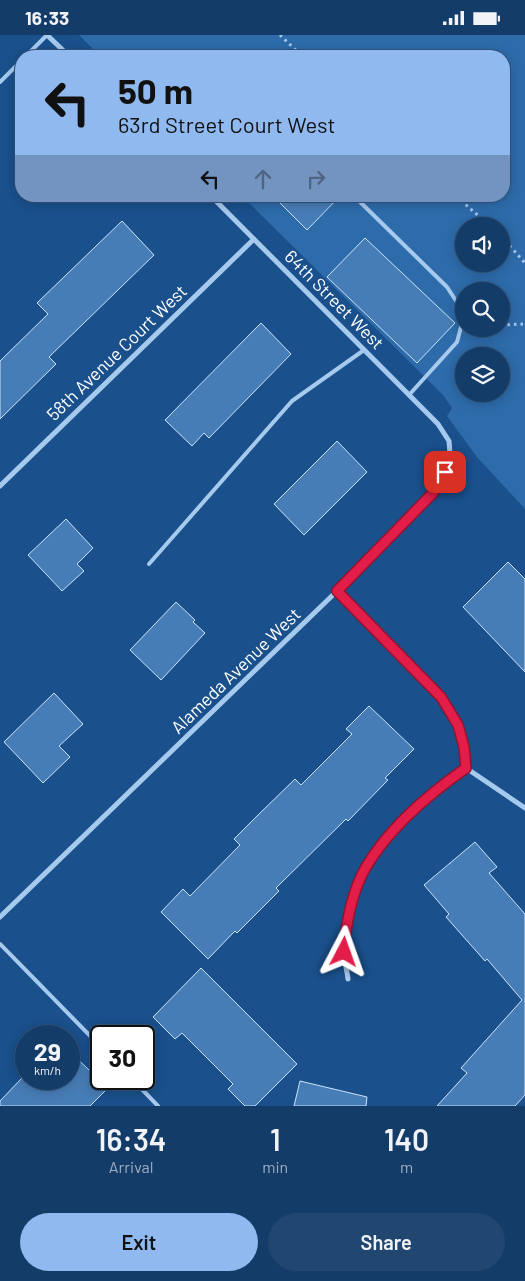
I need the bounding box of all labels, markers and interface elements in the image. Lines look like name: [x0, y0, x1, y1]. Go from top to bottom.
text: 16:33: [25, 6, 69, 29]
text: 50 m: [118, 69, 193, 111]
icon: left: [35, 70, 100, 135]
text: 63rd Street Court West: [118, 111, 336, 137]
icon: left: [196, 165, 224, 193]
icon: ahead: [249, 165, 277, 193]
icon: right: [302, 165, 330, 193]
map controls: [455, 217, 510, 402]
button: sound: [455, 217, 510, 272]
street label: 64th Street West: [280, 245, 389, 354]
street label: 58th Avenue Court West: [42, 280, 191, 425]
button: search: [455, 282, 510, 337]
button: layers: [455, 347, 510, 402]
pin: [424, 451, 466, 493]
icon: arrive: [431, 458, 459, 486]
street label: Alameda Avenue West: [166, 603, 305, 738]
position arrow: [317, 925, 369, 977]
speed limit sign: 30: [90, 1025, 155, 1090]
text: 29: [34, 1036, 61, 1066]
text: km/h: [34, 1063, 61, 1077]
text: 16:34: [96, 1121, 166, 1157]
text: 1: [270, 1121, 280, 1157]
text: 140: [384, 1121, 429, 1157]
text: Arrival: [109, 1157, 153, 1176]
text: min: [262, 1157, 288, 1176]
text: m: [400, 1157, 413, 1176]
button: Exit: [20, 1213, 258, 1271]
button: Share: [268, 1213, 505, 1271]

